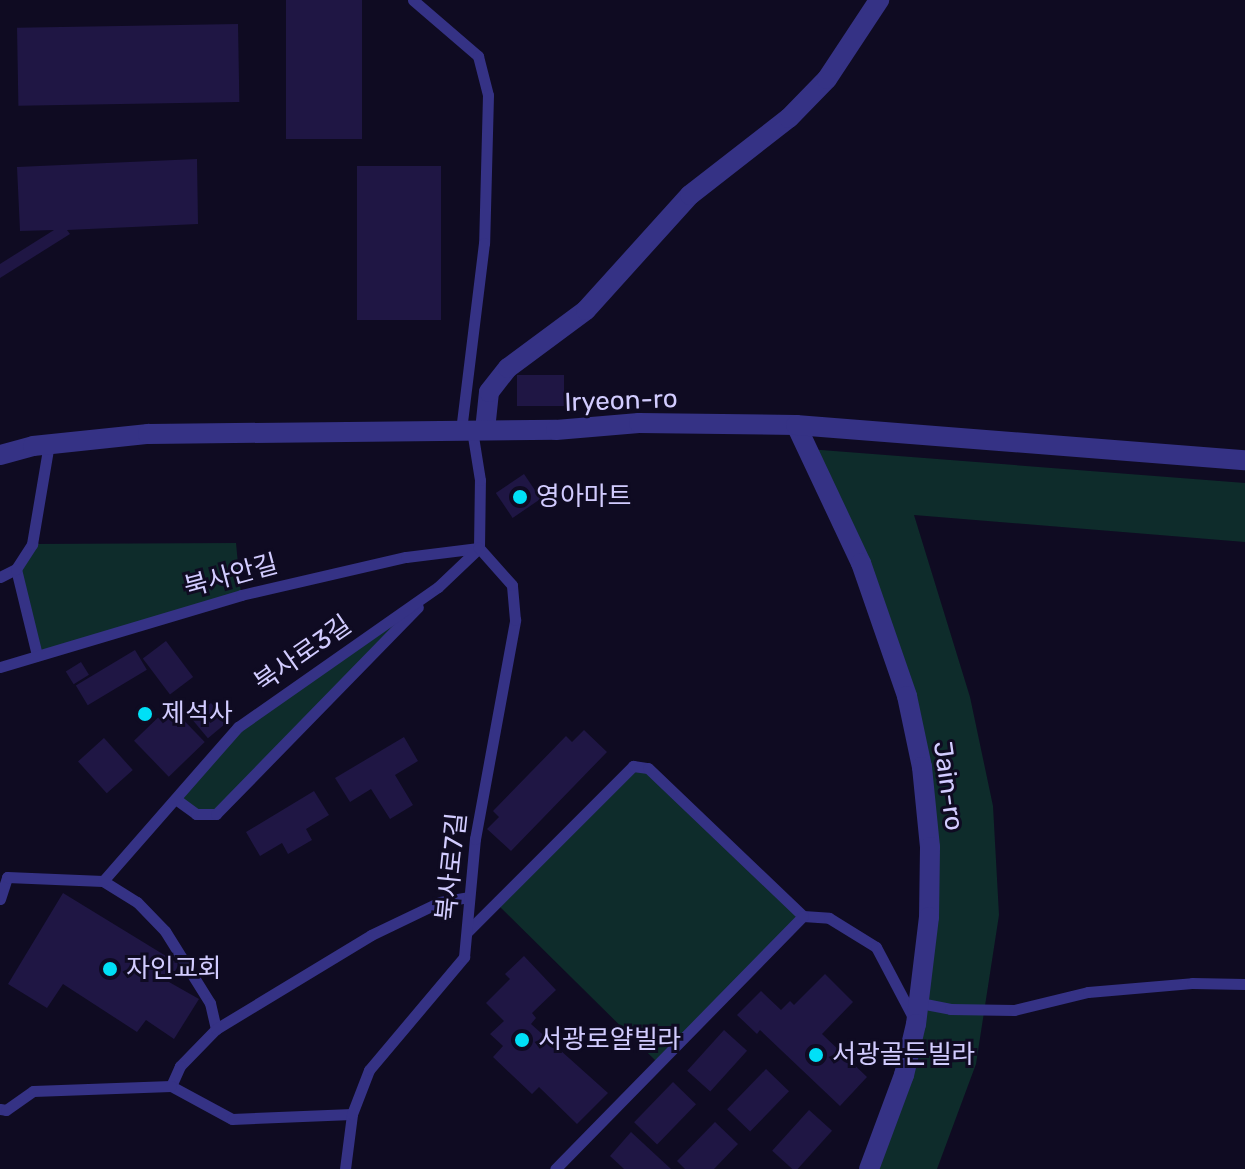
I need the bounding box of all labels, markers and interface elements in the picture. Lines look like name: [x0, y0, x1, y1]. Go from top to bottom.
street label: Iryeon-ro: [564, 383, 678, 419]
place label: 영아마트: [536, 481, 632, 513]
marker: 영아마트: [511, 488, 529, 506]
street label: 북사안길: [181, 549, 281, 603]
street label: 북사로3길: [248, 609, 358, 699]
place label: 제석사: [161, 698, 233, 730]
marker: 제석사: [136, 705, 154, 723]
street label: Jain-ro: [926, 739, 970, 833]
street label: 북사로7길: [431, 811, 473, 923]
place label: 자인교회: [126, 953, 222, 985]
marker: 자인교회: [101, 960, 119, 978]
place label: 서광로얄빌라: [538, 1024, 682, 1056]
marker: 서광로얄빌라: [513, 1031, 531, 1049]
place label: 서광골든빌라: [832, 1039, 976, 1071]
marker: 서광골든빌라: [807, 1046, 825, 1064]

